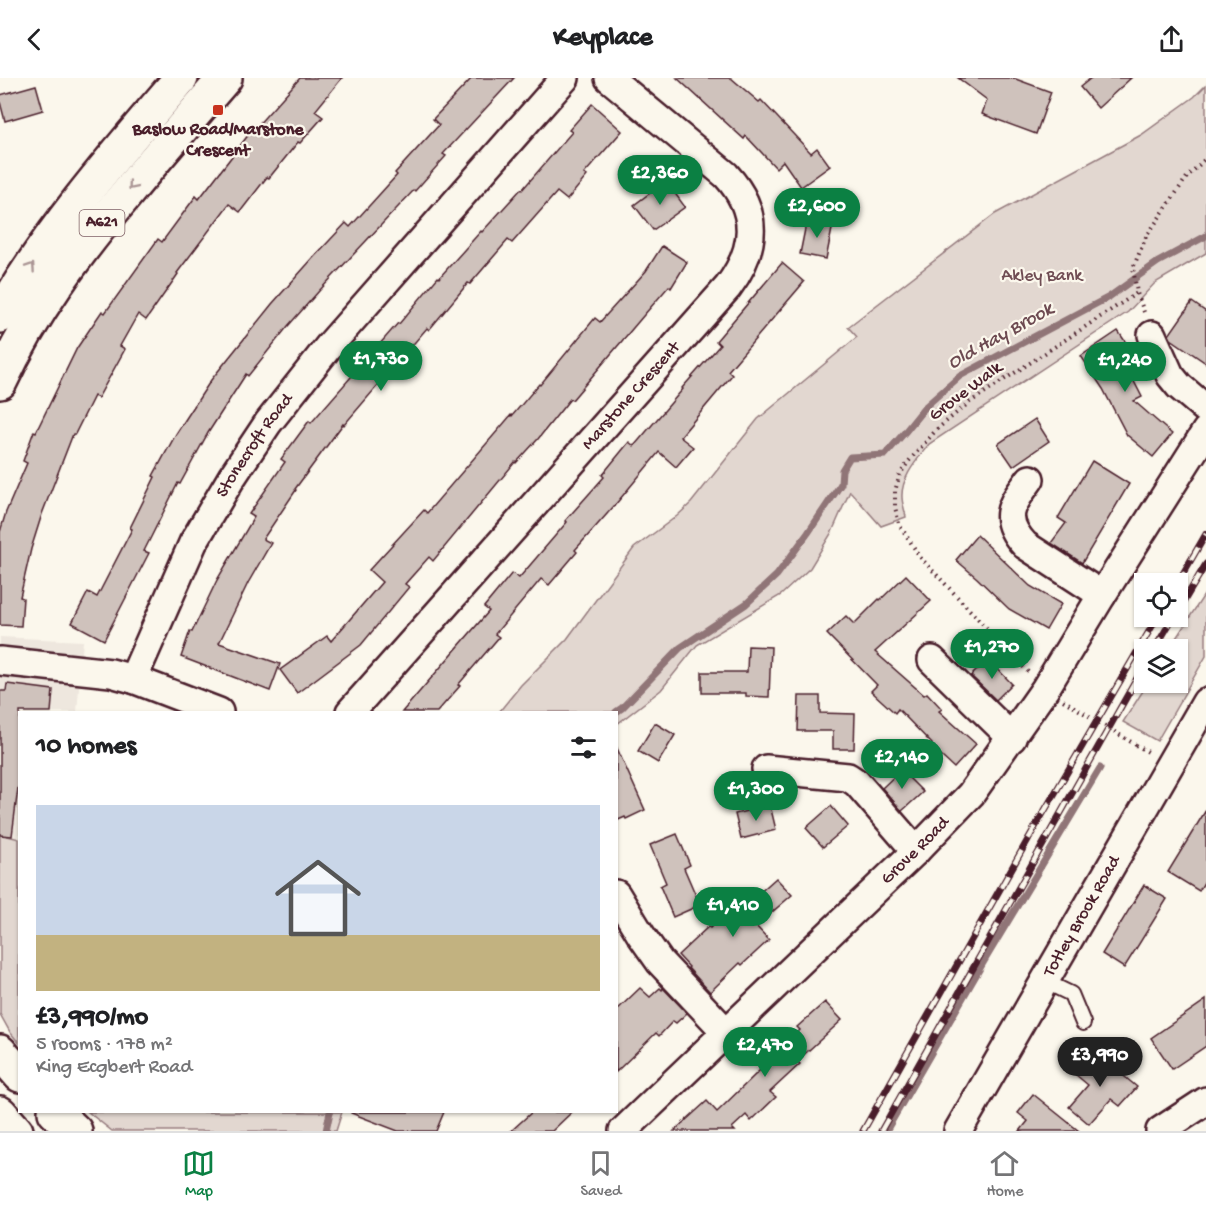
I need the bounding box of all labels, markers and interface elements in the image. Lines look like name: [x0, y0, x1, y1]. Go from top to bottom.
icon: back: [18, 23, 51, 56]
text: Keyplace: [553, 23, 653, 55]
icon: share: [1155, 23, 1188, 56]
marker: Baslow Road/Marstone Crescent: [211, 103, 225, 117]
place label: Baslow Road/Marstone Crescent: [132, 120, 304, 162]
pin: £2,360: [611, 155, 709, 206]
text: £2,360: [632, 163, 688, 186]
one-way arrow: [128, 179, 139, 190]
pin: £2,600: [768, 188, 866, 239]
text: £2,600: [788, 196, 846, 219]
road number: A621: [80, 210, 124, 236]
one-way arrow: [24, 262, 35, 273]
park label: Akley Bank: [1002, 266, 1084, 287]
water label: Old Hay Brook: [944, 298, 1060, 375]
street label: Marstone Crescent: [577, 336, 686, 454]
pin: £1,730: [332, 341, 430, 392]
pin: £1,240: [1076, 342, 1174, 393]
text: £1,730: [353, 349, 409, 372]
text: £1,240: [1098, 350, 1152, 373]
street label: Grove Walk: [925, 357, 1008, 426]
street label: Stonecroft Road: [212, 388, 298, 501]
map controls: [1134, 573, 1188, 693]
button: locate: [1134, 573, 1188, 627]
pin: £1,270: [943, 629, 1041, 680]
text: £1,270: [965, 637, 1019, 660]
button: layers: [1134, 639, 1188, 693]
icon: filters: [567, 731, 600, 764]
text: 10 homes: [36, 732, 136, 763]
pin: £2,140: [853, 739, 951, 790]
text: £2,140: [875, 747, 929, 770]
pin: £1,300: [707, 771, 805, 822]
text: £1,300: [728, 779, 784, 802]
street label: Grove Road: [877, 811, 955, 889]
icon: home: [264, 844, 372, 952]
street label: Totley Brook Road: [1039, 851, 1126, 981]
pin: £1,410: [684, 887, 782, 938]
text: £1,410: [707, 895, 759, 918]
text: £3,990/mo: [36, 1003, 148, 1034]
pin: £2,470: [716, 1027, 814, 1078]
text: 5 rooms · 178 m²: [36, 1034, 173, 1057]
text: £2,470: [737, 1035, 793, 1058]
pin: £3,990: [1051, 1037, 1149, 1088]
text: £3,990: [1072, 1045, 1128, 1068]
text: King Ecgbert Road: [36, 1057, 192, 1080]
tab: Map: [182, 1147, 215, 1202]
tab: Saved: [580, 1147, 621, 1202]
tab: Home: [986, 1147, 1023, 1202]

